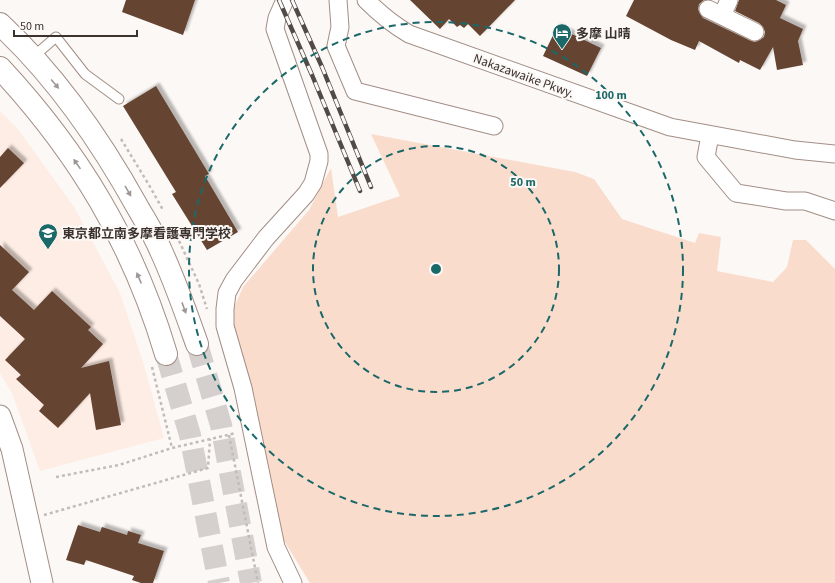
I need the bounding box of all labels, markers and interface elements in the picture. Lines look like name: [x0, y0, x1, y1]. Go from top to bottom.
scale bar: [14, 12, 137, 38]
text: 50 m: [20, 18, 44, 35]
hotel icon: 多摩 山晴: [551, 22, 573, 50]
place label: 多摩 山晴: [576, 25, 631, 43]
street label: Nakazawaike Pkwy.: [471, 49, 576, 102]
one-way arrow: [50, 79, 59, 89]
text: 100 m: [595, 87, 627, 104]
one-way arrow: [73, 159, 81, 170]
text: 50 m: [510, 174, 536, 191]
one-way arrow: [125, 185, 132, 197]
school or university icon: 東京都立南多摩看護専門学校: [37, 222, 59, 250]
place label: 東京都立南多摩看護専門学校: [62, 225, 231, 243]
centre of rings: [429, 262, 443, 276]
one-way arrow: [136, 272, 142, 284]
one-way arrow: [182, 302, 188, 314]

